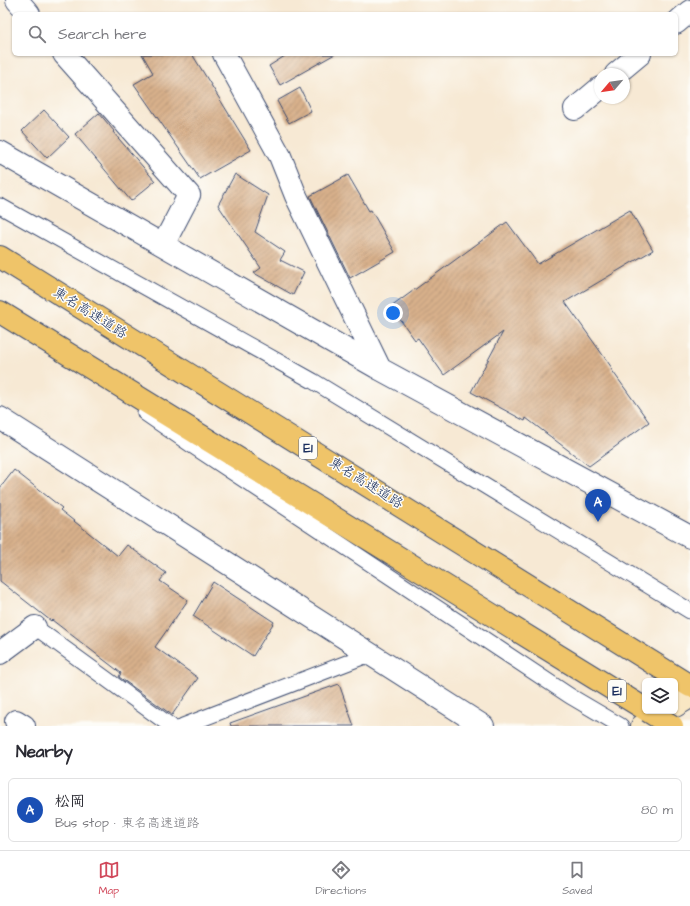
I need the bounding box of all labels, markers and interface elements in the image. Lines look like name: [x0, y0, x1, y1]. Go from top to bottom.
search box: [12, 12, 678, 56]
icon: search: [26, 23, 48, 45]
text: Search here: [58, 24, 147, 45]
north arrow: [594, 68, 630, 104]
street label: 東名高速道路: [49, 282, 131, 344]
your location: [383, 303, 403, 323]
road number: E1: [299, 437, 317, 459]
street label: 東名高速道路: [325, 452, 407, 514]
pin: A: [585, 489, 611, 522]
map controls: [642, 678, 678, 714]
button: layers: [642, 678, 678, 714]
road number: E1: [608, 680, 626, 702]
text: Nearby: [16, 740, 73, 764]
text: 松岡: [55, 791, 85, 812]
text: A: [26, 801, 34, 819]
text: 80 m: [641, 801, 673, 819]
text: Bus stop · 東名高速道路: [55, 814, 199, 832]
tab: Map: [98, 859, 120, 898]
tab: Directions: [315, 859, 367, 898]
tab: Saved: [562, 859, 592, 898]

